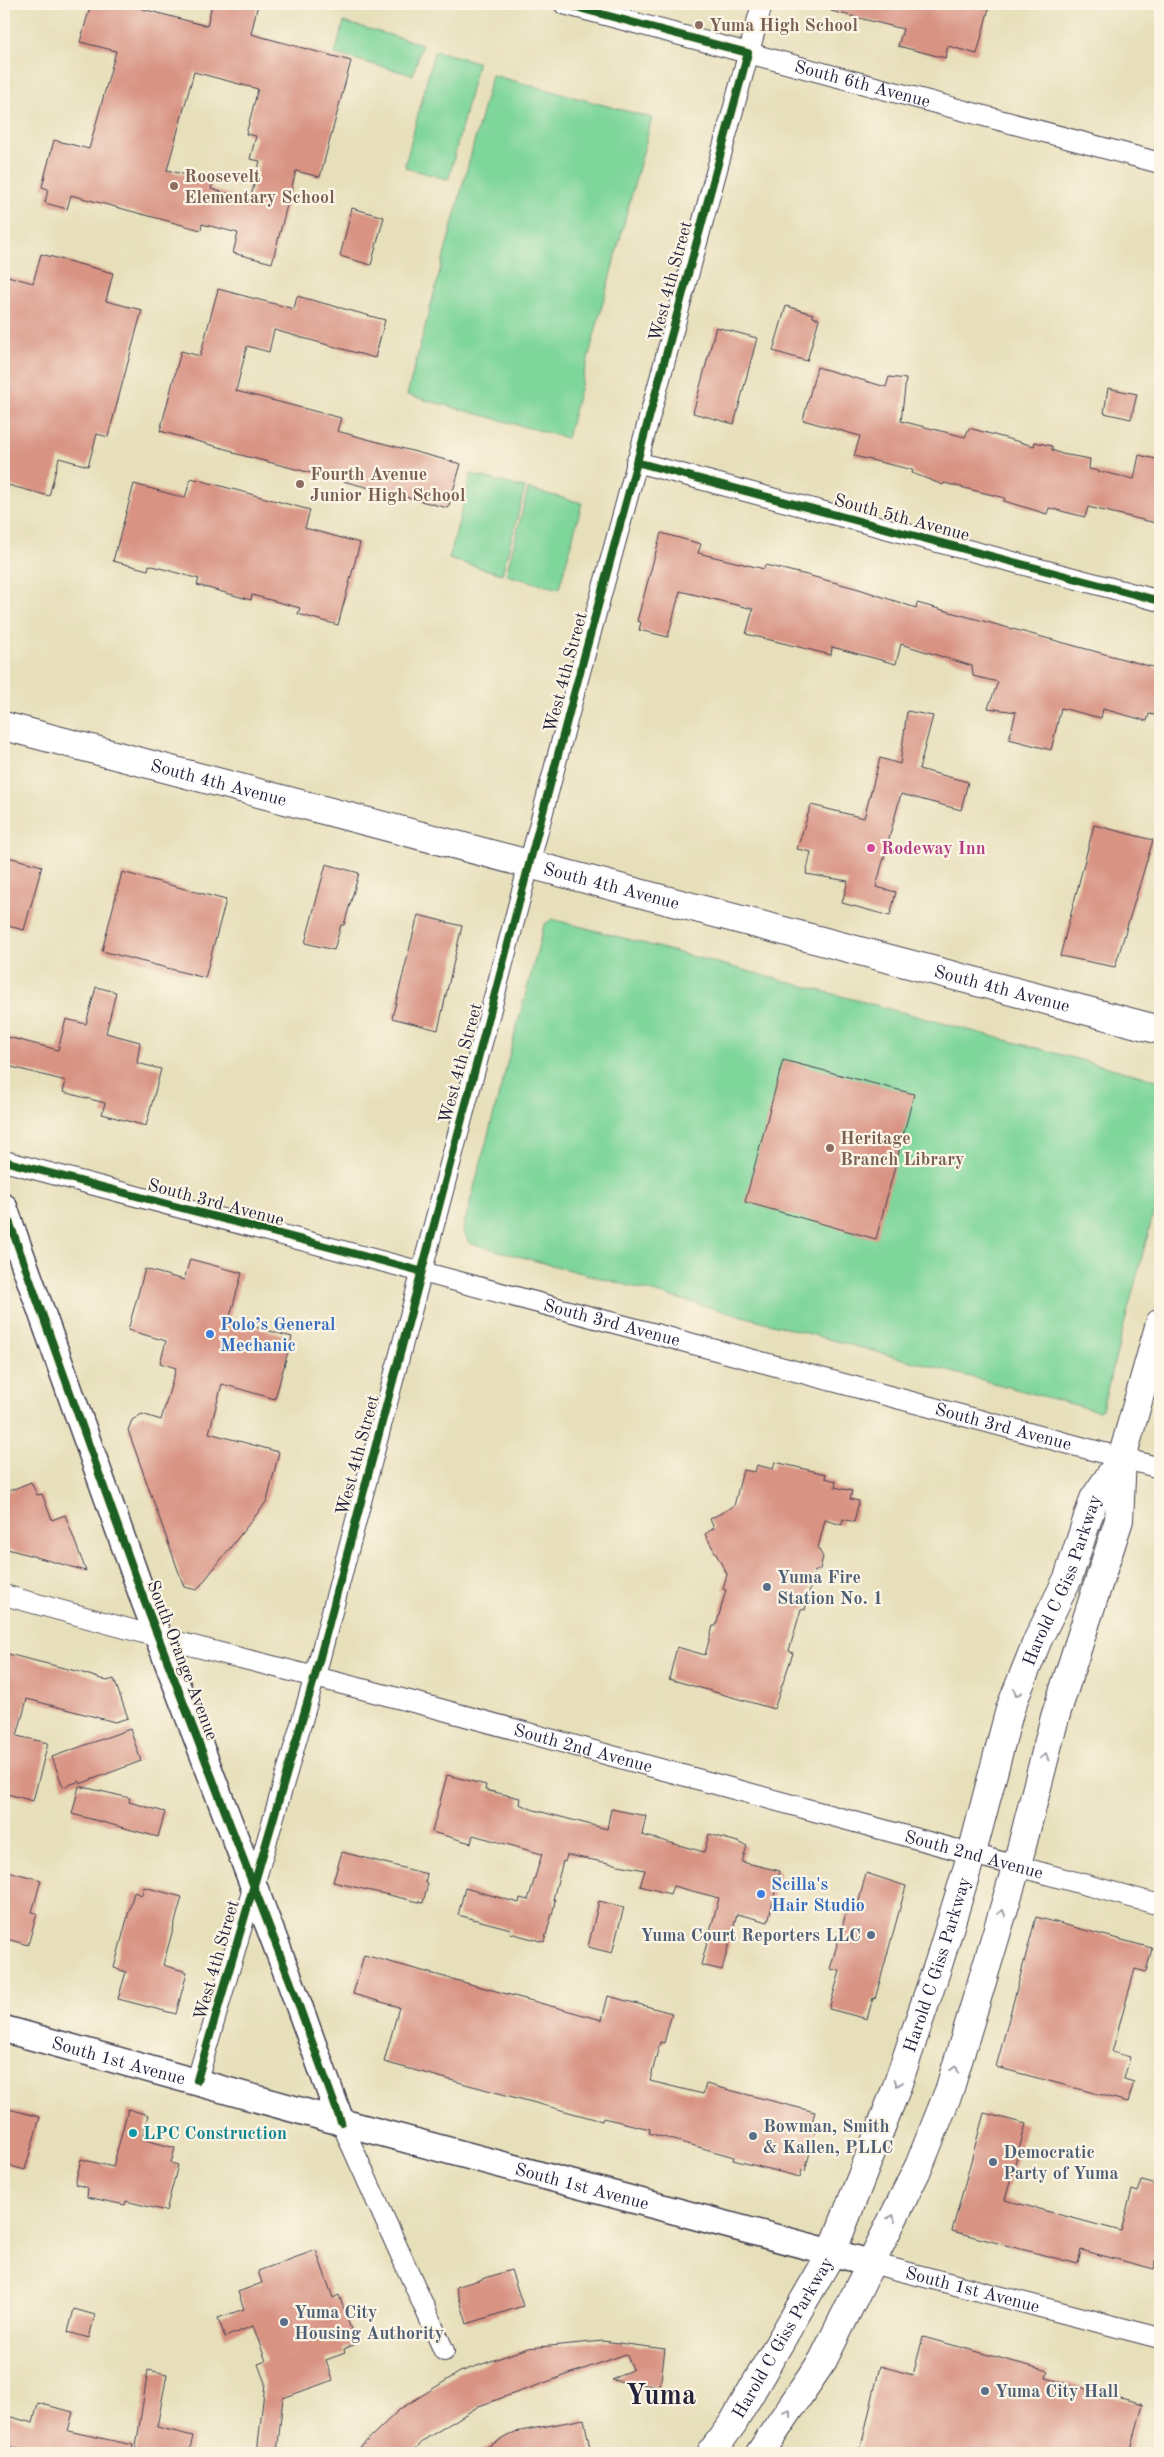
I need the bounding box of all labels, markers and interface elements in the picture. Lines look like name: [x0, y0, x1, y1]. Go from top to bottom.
place label: Yuma High School: [709, 17, 858, 35]
marker: Yuma High School: [693, 19, 705, 31]
street label: South 6th Avenue: [792, 58, 932, 111]
place label: Roosevelt Elementary School: [184, 168, 335, 207]
marker: Roosevelt Elementary School: [168, 180, 180, 192]
street label: West 4th Street: [646, 219, 696, 344]
place label: Fourth Avenue Junior High School: [310, 466, 466, 505]
marker: Fourth Avenue Junior High School: [294, 478, 306, 490]
street label: South 5th Avenue: [832, 491, 971, 545]
street label: West 4th Street: [541, 610, 591, 735]
street label: South 4th Avenue: [149, 757, 288, 810]
place label: Rodeway Inn: [881, 840, 986, 858]
marker: Rodeway Inn: [865, 842, 877, 854]
street label: South 4th Avenue: [541, 860, 681, 913]
street label: South 4th Avenue: [932, 963, 1072, 1016]
street label: West 4th Street: [436, 1001, 486, 1126]
place label: Heritage Branch Library: [840, 1130, 964, 1169]
marker: Heritage Branch Library: [824, 1142, 836, 1154]
street label: South 3rd Avenue: [146, 1176, 286, 1230]
street label: South 3rd Avenue: [542, 1297, 682, 1350]
place label: Polo’s General Mechanic: [220, 1316, 336, 1355]
marker: Polo’s General Mechanic: [204, 1328, 216, 1340]
street label: West 4th Street: [333, 1393, 383, 1518]
street label: South 3rd Avenue: [933, 1401, 1073, 1454]
street label: Harold C Giss Parkway: [1020, 1492, 1105, 1668]
place label: Yuma Fire Station No. 1: [777, 1569, 883, 1608]
street label: South Orange Avenue: [143, 1578, 221, 1743]
marker: Yuma Fire Station No. 1: [761, 1581, 773, 1593]
one-way arrow: [1013, 1688, 1023, 1697]
street label: South 2nd Avenue: [512, 1722, 654, 1776]
one-way arrow: [1039, 1752, 1050, 1761]
street label: South 2nd Avenue: [902, 1828, 1045, 1883]
street label: Harold C Giss Parkway: [901, 1875, 974, 2055]
place label: Scilla's Hair Studio: [771, 1876, 865, 1915]
marker: Scilla's Hair Studio: [755, 1888, 767, 1900]
street label: West 4th Street: [191, 1898, 243, 2022]
one-way arrow: [996, 1910, 1006, 1918]
place label: Yuma Court Reporters LLC: [640, 1927, 861, 1945]
marker: Yuma Court Reporters LLC: [865, 1929, 877, 1941]
street label: South 1st Avenue: [50, 2035, 187, 2089]
one-way arrow: [950, 2065, 960, 2074]
one-way arrow: [894, 2078, 904, 2086]
place label: Bowman, Smith & Kallen, PLLC: [763, 2118, 894, 2157]
place label: LPC Construction: [143, 2125, 287, 2143]
marker: LPC Construction: [127, 2127, 139, 2139]
marker: Bowman, Smith & Kallen, PLLC: [747, 2130, 759, 2142]
place label: Democratic Party of Yuma: [1003, 2144, 1119, 2183]
marker: Democratic Party of Yuma: [987, 2156, 999, 2168]
street label: South 1st Avenue: [513, 2161, 651, 2213]
one-way arrow: [886, 2215, 896, 2224]
street label: Harold C Giss Parkway: [730, 2254, 837, 2422]
street label: South 1st Avenue: [903, 2264, 1041, 2316]
place label: Yuma City Housing Authority: [294, 2304, 444, 2343]
marker: Yuma City Housing Authority: [278, 2316, 290, 2328]
district label: Yuma: [626, 2383, 696, 2411]
place label: Yuma City Hall: [995, 2383, 1119, 2401]
marker: Yuma City Hall: [979, 2385, 991, 2397]
one-way arrow: [781, 2409, 791, 2418]

